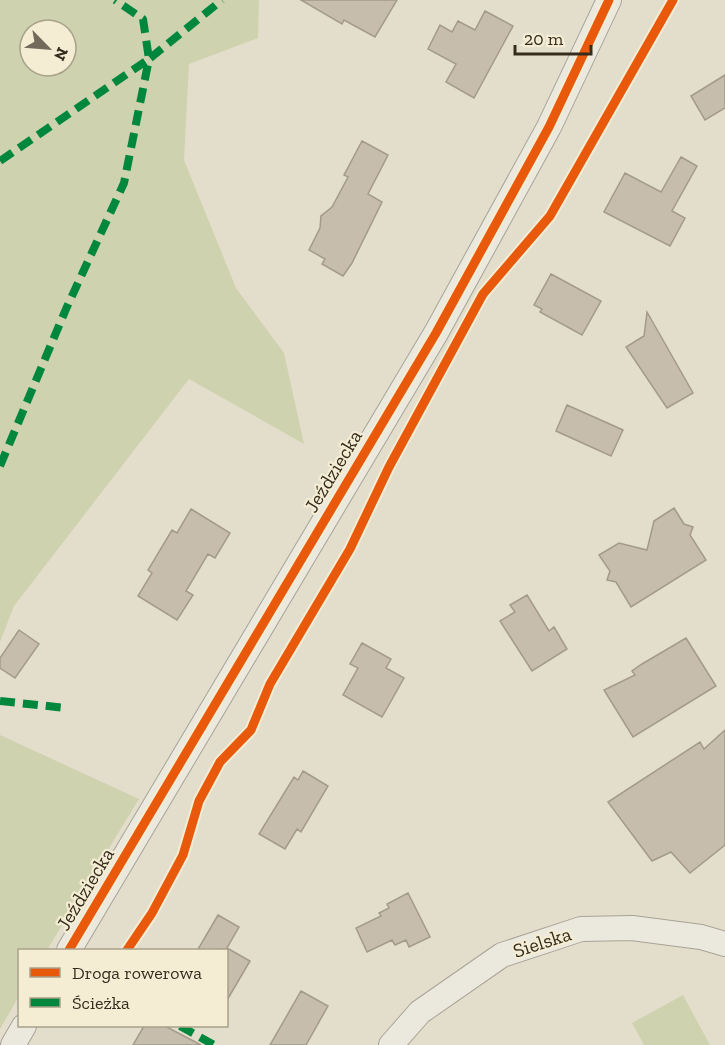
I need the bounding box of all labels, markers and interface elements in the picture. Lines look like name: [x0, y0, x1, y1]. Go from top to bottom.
north arrow: [18, 18, 78, 78]
scale bar: [515, 18, 592, 56]
text: 20 m: [524, 28, 564, 50]
text: N: [50, 45, 72, 64]
street label: Jeździecka: [299, 425, 367, 517]
street label: Jeździecka: [51, 843, 119, 935]
street label: Sielska: [510, 921, 574, 963]
legend: [18, 949, 228, 1027]
text: Droga rowerowa: [72, 962, 202, 984]
text: Ścieżka: [72, 992, 130, 1014]

